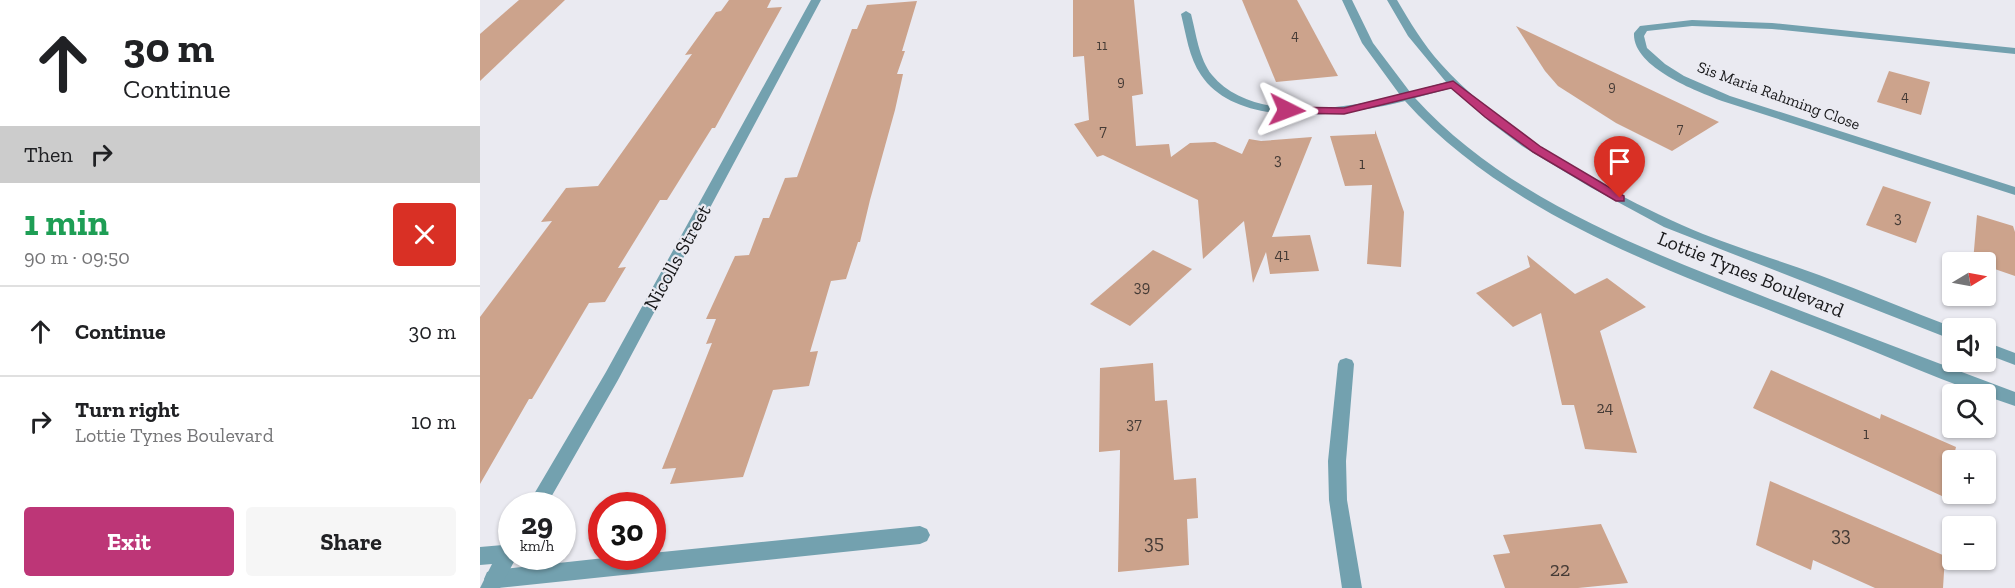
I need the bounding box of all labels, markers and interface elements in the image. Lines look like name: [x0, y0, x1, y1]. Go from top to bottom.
text: 30 m: [123, 22, 214, 73]
icon: ahead: [24, 24, 102, 102]
house number: 4: [1291, 27, 1299, 44]
house number: 11: [1097, 37, 1108, 54]
street label: Sis Maria Rahming Close: [1695, 57, 1863, 134]
text: Continue: [123, 73, 231, 105]
house number: 9: [1117, 73, 1125, 90]
position arrow: [1255, 78, 1319, 142]
house number: 9: [1608, 78, 1616, 95]
house number: 4: [1901, 88, 1909, 105]
house number: 7: [1677, 120, 1684, 137]
house number: 7: [1099, 121, 1107, 140]
pin: [1594, 136, 1645, 198]
icon: right: [85, 138, 118, 171]
text: Then: [24, 141, 73, 168]
icon: arrive: [1603, 145, 1636, 178]
house number: 3: [1274, 150, 1282, 169]
house number: 1: [1359, 154, 1365, 173]
street label: Nicolls Street: [638, 200, 716, 314]
text: 1 min: [24, 201, 109, 244]
button: close: [393, 203, 456, 266]
house number: 3: [1894, 208, 1902, 227]
street label: Lottie Tynes Boulevard: [1654, 226, 1848, 322]
text: 90 m · 09:50: [24, 245, 130, 269]
house number: 41: [1275, 245, 1289, 264]
north arrow: [1942, 252, 1996, 306]
map controls: [1942, 252, 1996, 570]
house number: 39: [1134, 277, 1150, 296]
icon: ahead: [24, 315, 57, 348]
text: Continue: [75, 318, 166, 345]
text: 30 m: [409, 318, 456, 345]
button: sound: [1942, 318, 1996, 372]
button: search: [1942, 384, 1996, 438]
text: Turn right: [75, 396, 179, 423]
house number: 24: [1597, 398, 1614, 417]
icon: right: [24, 405, 57, 438]
text: 10 m: [411, 408, 456, 435]
house number: 37: [1126, 414, 1142, 433]
text: Lottie Tynes Boulevard: [75, 423, 274, 447]
house number: 1: [1863, 424, 1869, 443]
button: +: [1942, 450, 1996, 504]
speed limit sign: 30: [588, 492, 666, 570]
text: 29: [521, 506, 553, 542]
button: Exit: [24, 507, 234, 576]
button: Share: [246, 507, 456, 576]
button: −: [1942, 516, 1996, 570]
house number: 33: [1831, 522, 1851, 546]
house number: 35: [1144, 530, 1164, 554]
text: km/h: [520, 537, 554, 555]
house number: 22: [1550, 557, 1570, 581]

